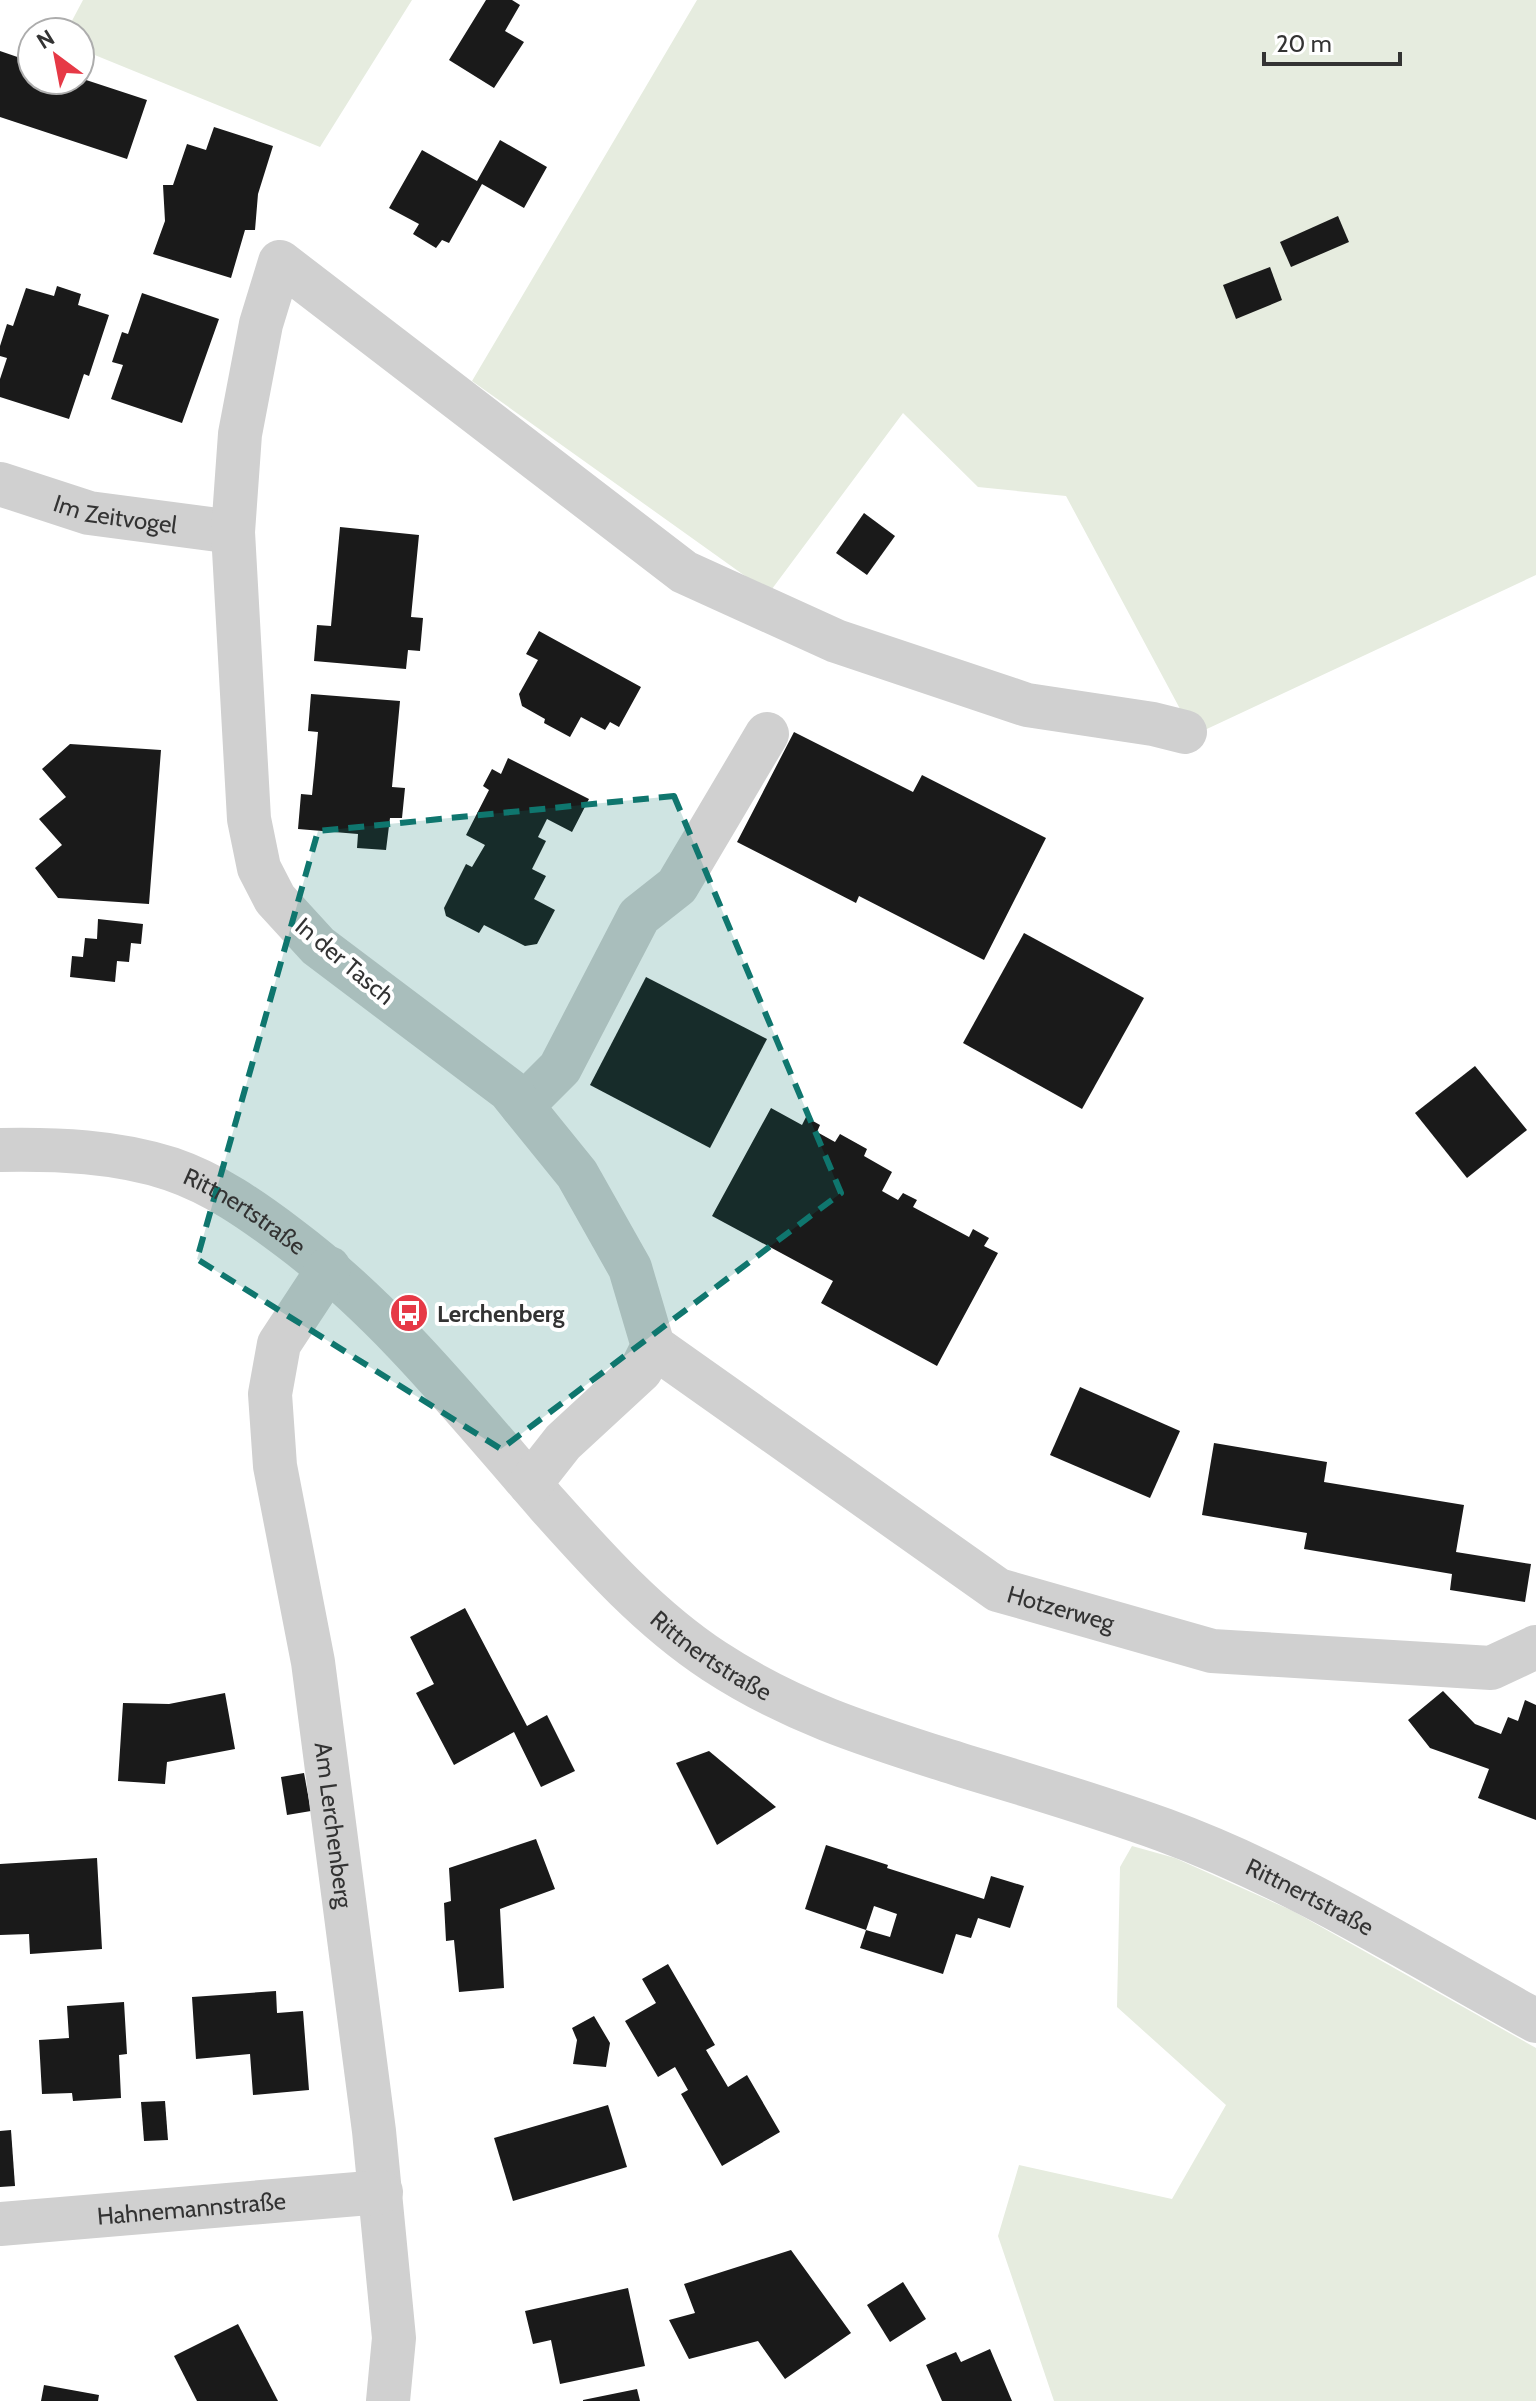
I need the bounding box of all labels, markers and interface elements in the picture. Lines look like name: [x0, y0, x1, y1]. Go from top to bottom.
north arrow: [16, 16, 96, 96]
scale bar: [1264, 16, 1400, 66]
text: N: [32, 24, 59, 55]
text: 20 m: [1276, 29, 1332, 58]
street label: Im Zeitvogel: [50, 488, 179, 539]
street label: In der Tasch: [290, 911, 400, 1011]
street label: Rittnertstraße: [179, 1161, 312, 1260]
bus stop icon: Lerchenberg: [388, 1292, 430, 1334]
place label: Lerchenberg: [437, 1299, 565, 1328]
street label: Hotzerweg: [1004, 1579, 1119, 1637]
street label: Rittnertstraße: [645, 1604, 777, 1706]
street label: Am Lerchenberg: [309, 1740, 360, 1911]
street label: Rittnertstraße: [1241, 1852, 1379, 1941]
street label: Hahnemannstraße: [96, 2186, 287, 2230]

